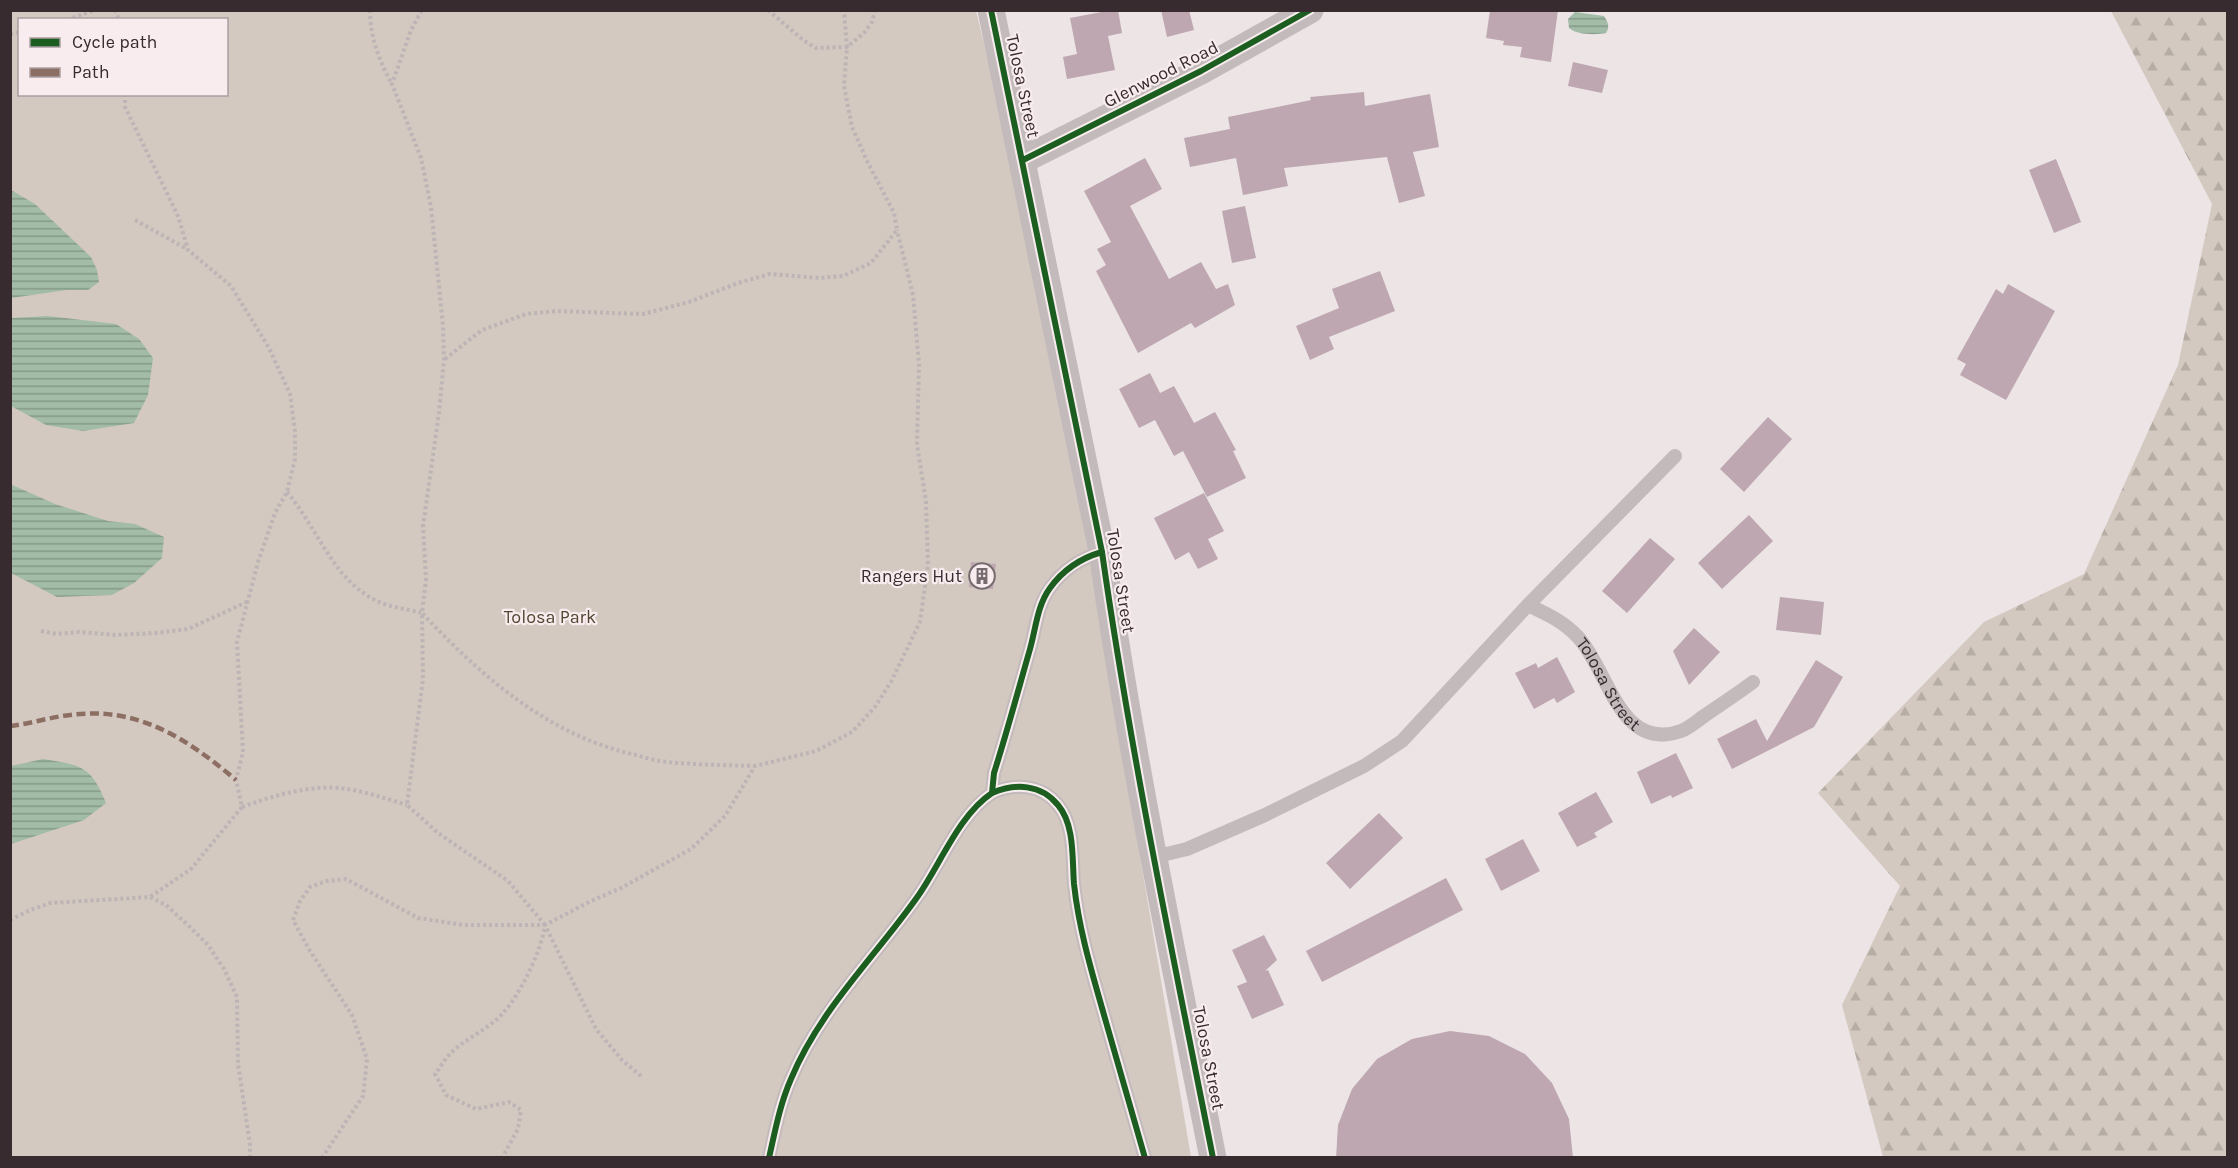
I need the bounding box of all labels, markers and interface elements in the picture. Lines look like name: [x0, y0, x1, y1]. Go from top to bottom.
legend: [18, 18, 228, 96]
text: Cycle path: [72, 31, 157, 53]
street label: Tolosa Street: [1001, 32, 1045, 140]
street label: Glenwood Road: [1100, 36, 1222, 112]
text: Path: [72, 61, 110, 83]
street label: Tolosa Street: [1102, 527, 1140, 635]
building icon: Rangers Hut: [967, 561, 997, 591]
place label: Rangers Hut: [861, 565, 962, 587]
park label: Tolosa Park: [504, 606, 596, 628]
street label: Tolosa Street: [1572, 633, 1645, 736]
street label: Tolosa Street: [1188, 1004, 1230, 1112]

